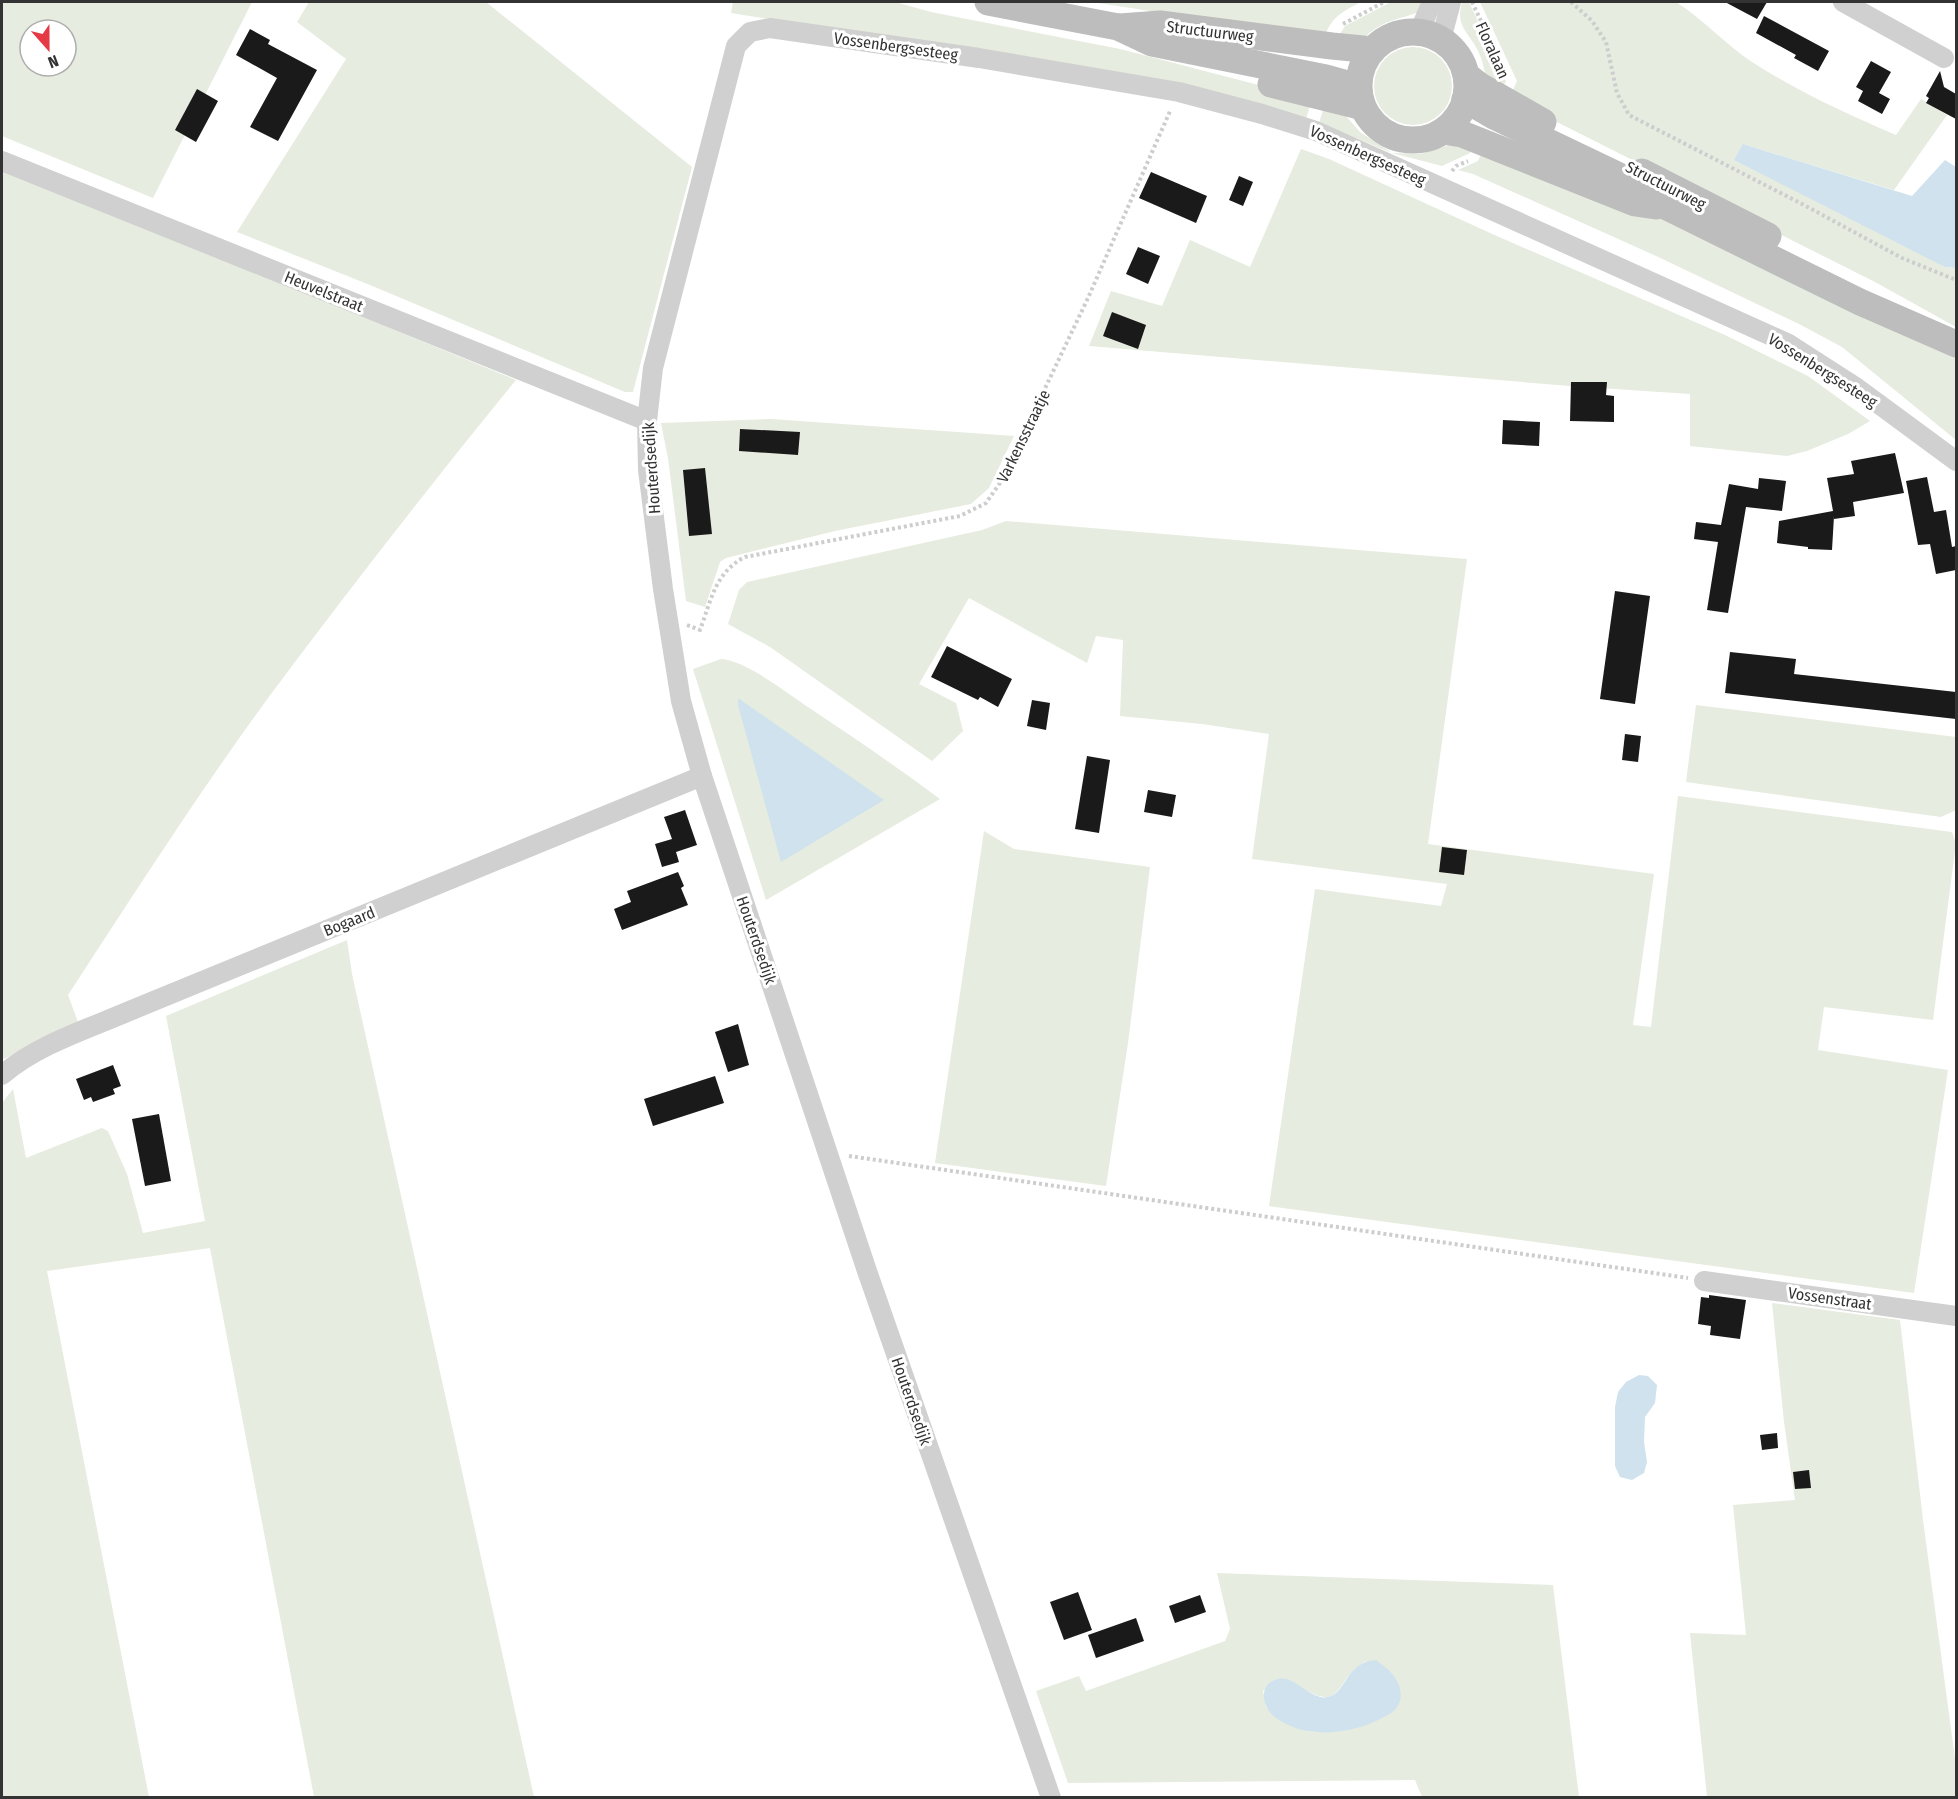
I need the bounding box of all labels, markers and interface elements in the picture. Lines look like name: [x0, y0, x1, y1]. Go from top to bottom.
street label: Structuurweg: [1165, 17, 1255, 46]
north arrow: [18, 18, 78, 78]
street label: Floralaan: [1472, 19, 1513, 82]
street label: Vossenbergsesteeg: [833, 28, 960, 65]
text: N: [45, 51, 61, 72]
street label: Vossenbergsesteeg: [1307, 121, 1429, 190]
street label: Structuurweg: [1623, 157, 1709, 214]
street label: Heuvelstraat: [282, 267, 367, 316]
street label: Vossenbergsesteeg: [1765, 329, 1881, 412]
street label: Varkensstraatje: [993, 387, 1054, 486]
street label: Houterdsedijk: [639, 421, 664, 514]
street label: Houterdsedijk: [733, 894, 781, 987]
street label: Bogaard: [321, 903, 378, 940]
street label: Vossenstraat: [1787, 1283, 1874, 1314]
street label: Houterdsedijk: [888, 1355, 936, 1448]

